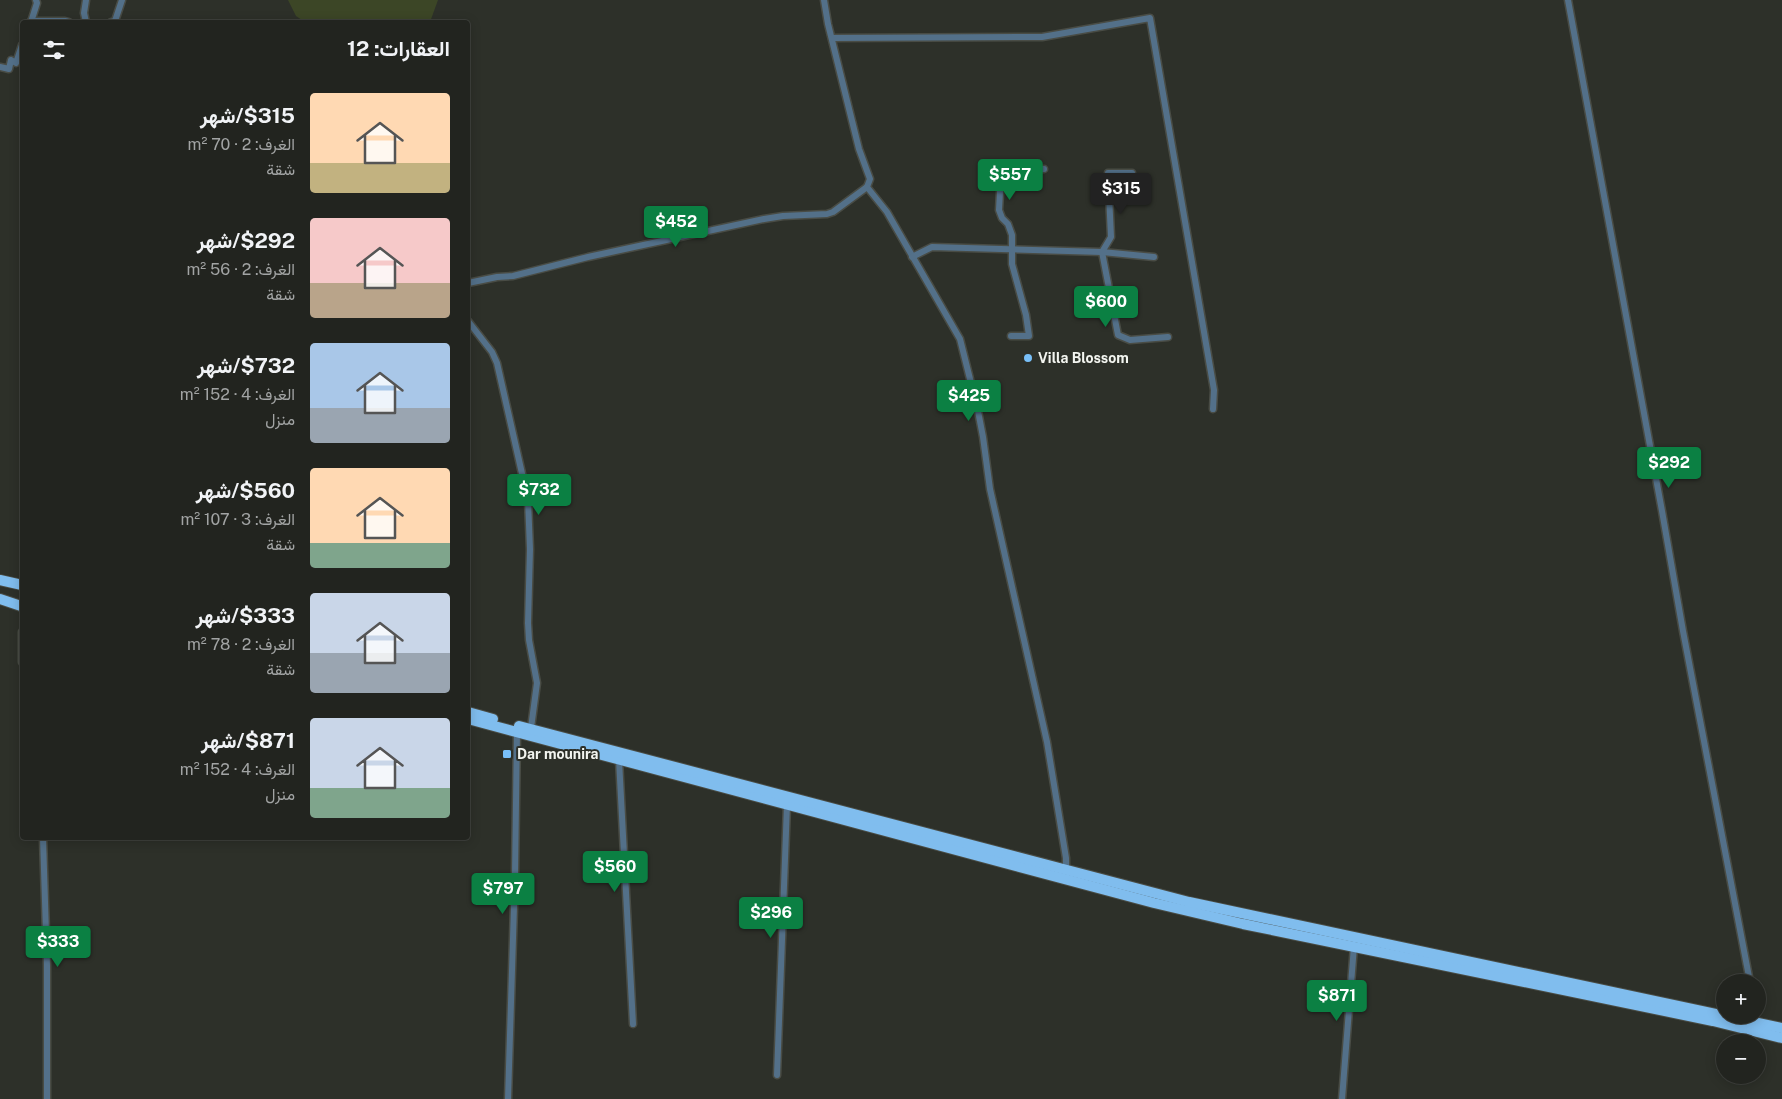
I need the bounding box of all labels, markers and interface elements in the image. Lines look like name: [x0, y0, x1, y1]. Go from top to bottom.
icon: filters: [40, 36, 68, 64]
text: العقارات: 12: [347, 36, 450, 61]
text: $315/شهر: [200, 103, 295, 128]
icon: home: [350, 113, 410, 173]
text: الغرف: 2 · 70 m²: [188, 135, 295, 154]
pin: $557: [980, 158, 1040, 201]
text: شقة: [266, 160, 295, 179]
text: $557: [989, 165, 1031, 184]
pin: $315: [1091, 172, 1151, 215]
text: $315: [1101, 179, 1141, 198]
pin: $452: [646, 206, 706, 248]
text: $452: [655, 212, 697, 231]
text: $292/شهر: [197, 228, 295, 253]
icon: home: [350, 238, 410, 298]
text: الغرف: 2 · 56 m²: [186, 260, 295, 279]
text: شقة: [266, 285, 295, 304]
pin: $600: [1076, 286, 1136, 328]
text: $600: [1085, 292, 1127, 311]
place label: Villa Blossom: [1038, 350, 1129, 366]
marker: Villa Blossom: [1022, 352, 1034, 364]
text: $732/شهر: [197, 353, 295, 378]
icon: home: [350, 363, 410, 423]
pin: $425: [939, 380, 999, 422]
text: الغرف: 4 · 152 m²: [180, 385, 295, 404]
text: $425: [948, 386, 990, 405]
text: منزل: [265, 410, 295, 429]
pin: $292: [1639, 446, 1699, 489]
text: $292: [1648, 453, 1690, 472]
pin: $732: [509, 474, 569, 516]
text: $560/شهر: [196, 478, 295, 503]
text: $732: [518, 480, 560, 499]
icon: home: [350, 488, 410, 548]
text: الغرف: 3 · 107 m²: [181, 510, 295, 529]
text: شقة: [266, 535, 295, 554]
text: $333/شهر: [195, 603, 295, 628]
icon: home: [350, 613, 410, 673]
text: الغرف: 2 · 78 m²: [187, 635, 295, 654]
text: شقة: [266, 660, 295, 679]
text: $871/شهر: [201, 728, 295, 753]
icon: home: [350, 738, 410, 798]
place label: Dar mounira: [517, 746, 599, 762]
marker: Dar mounira: [501, 748, 513, 760]
text: الغرف: 4 · 152 m²: [180, 760, 295, 779]
text: منزل: [265, 785, 295, 804]
pin: $560: [585, 850, 645, 893]
text: $560: [594, 857, 636, 876]
pin: $797: [473, 872, 533, 915]
text: $797: [482, 879, 524, 898]
pin: $296: [741, 896, 801, 939]
text: $296: [750, 903, 792, 922]
pin: $333: [28, 926, 88, 968]
text: $333: [37, 932, 79, 951]
map controls: [1716, 974, 1766, 1084]
button: +: [1716, 974, 1766, 1024]
pin: $871: [1307, 980, 1367, 1022]
text: $871: [1318, 986, 1356, 1005]
button: −: [1716, 1034, 1766, 1084]

